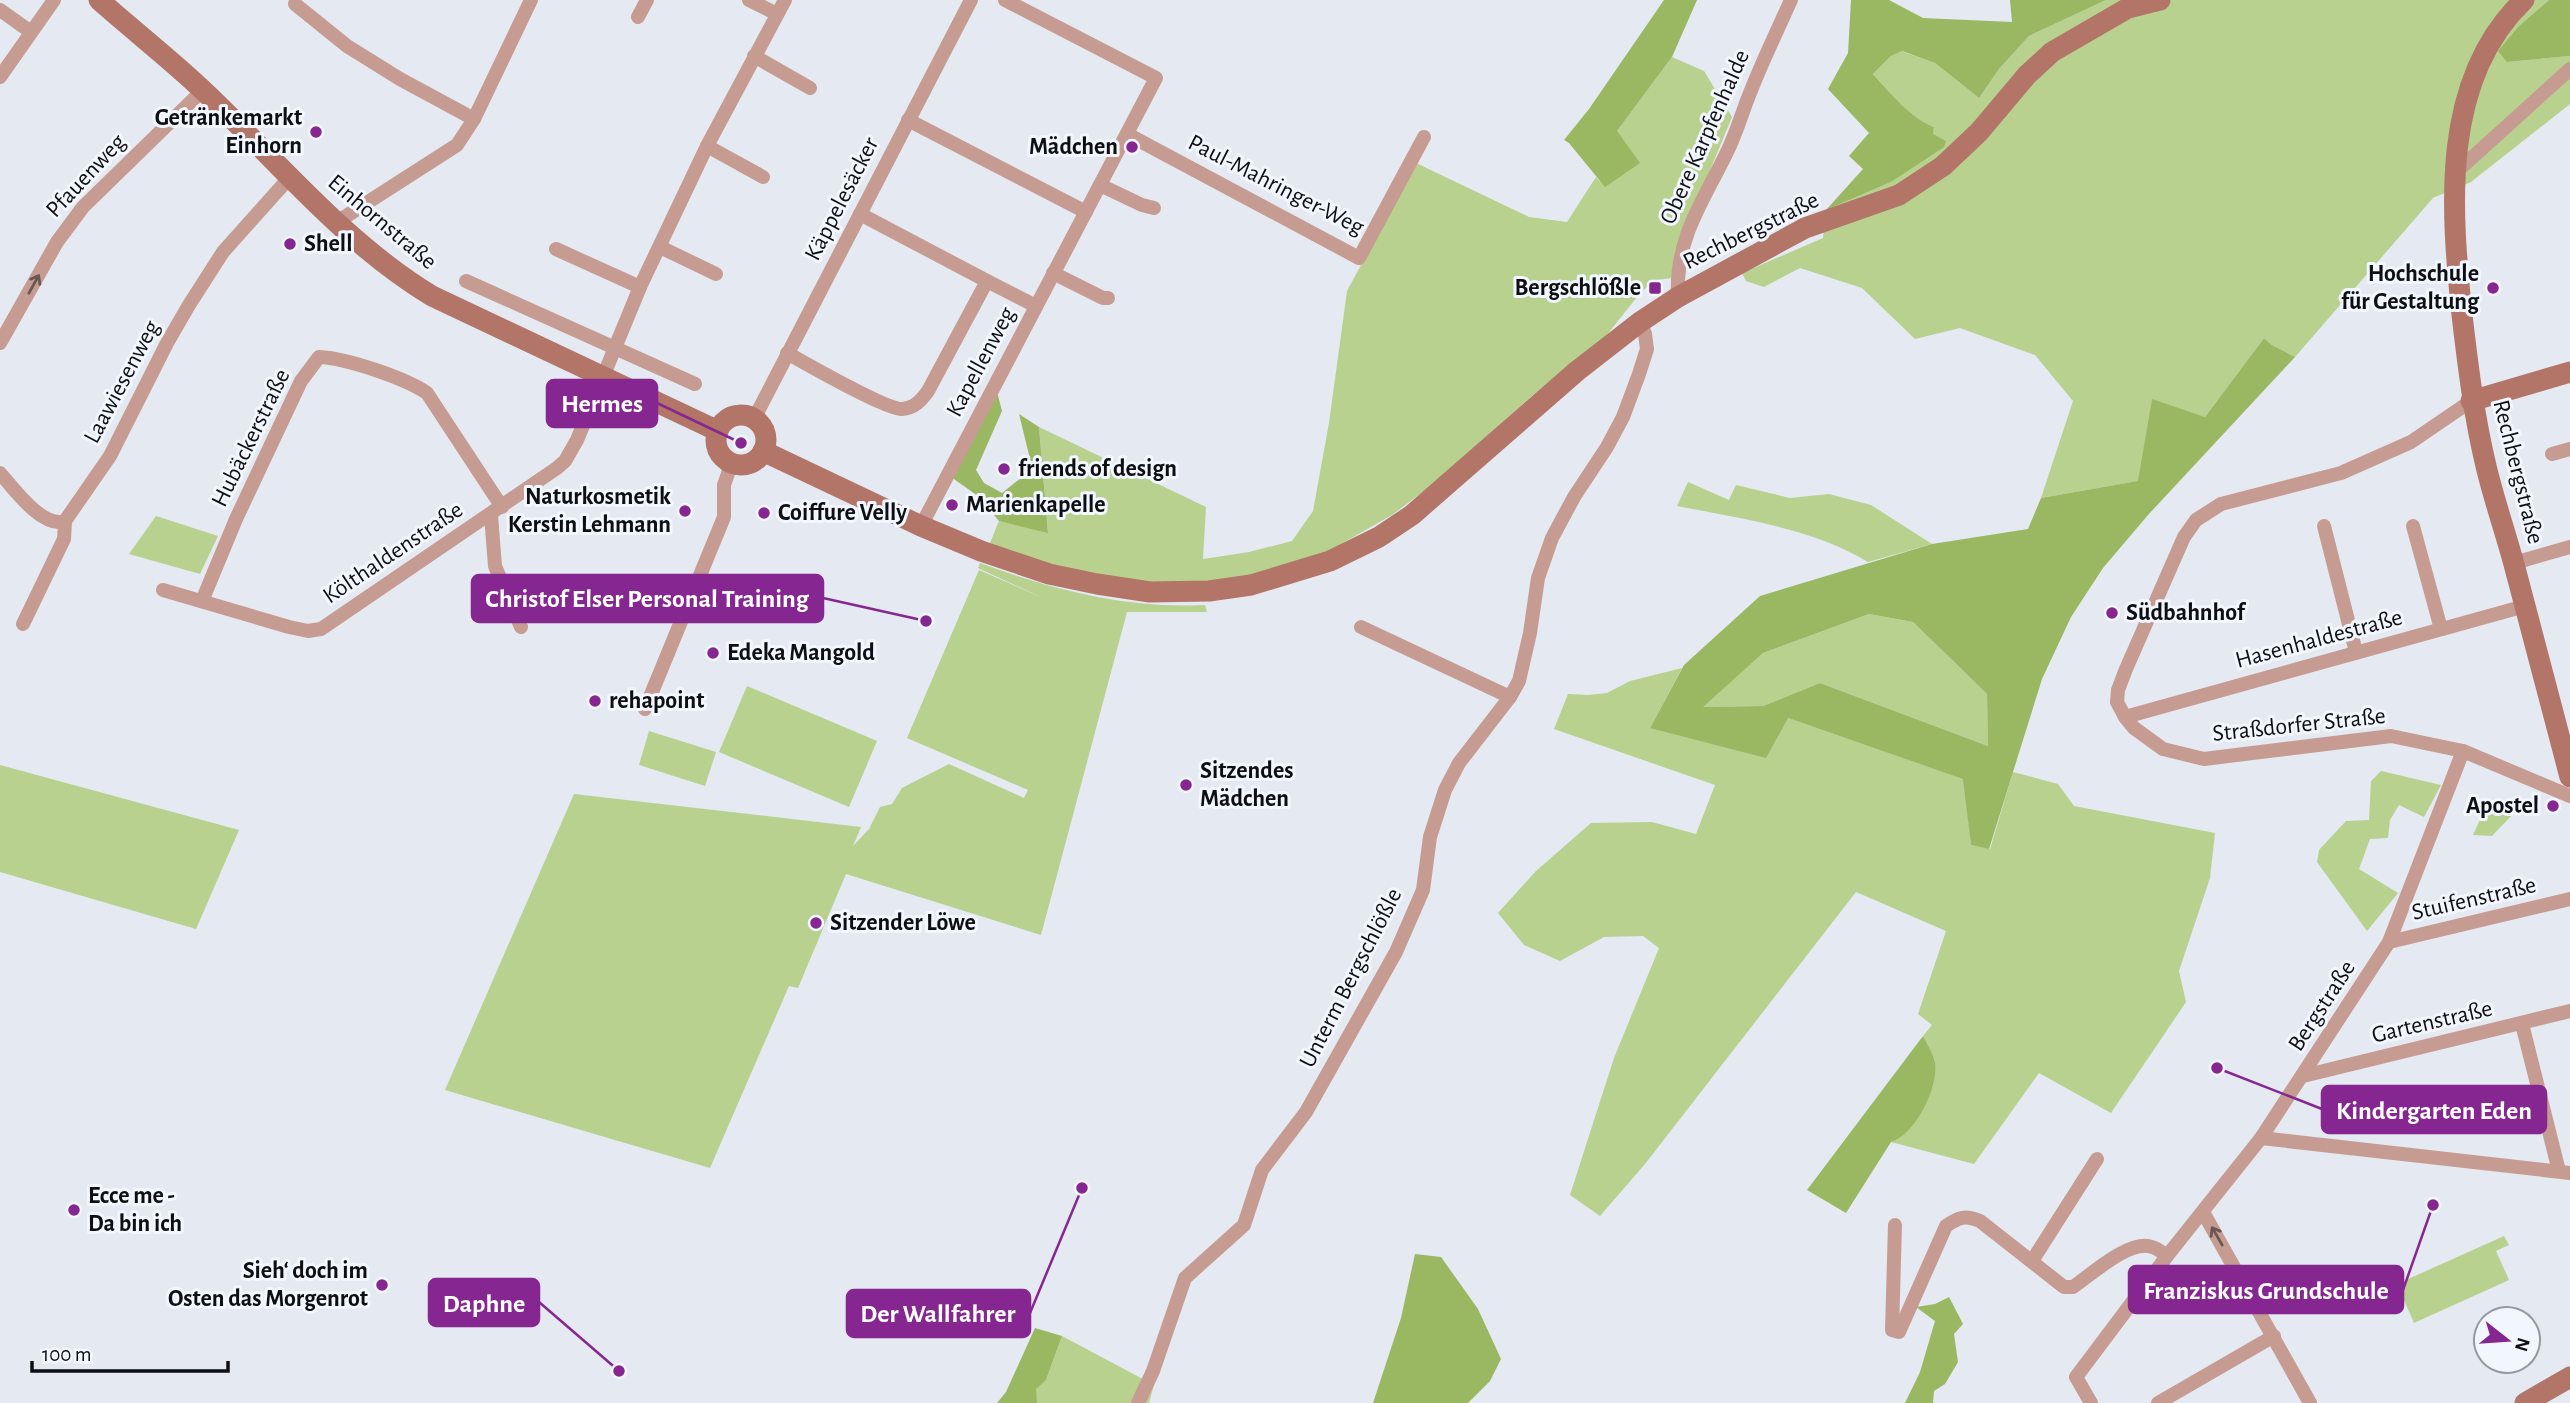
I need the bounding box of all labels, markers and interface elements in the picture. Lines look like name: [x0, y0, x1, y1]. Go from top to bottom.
street label: Obere Karpfenhalde: [1656, 46, 1754, 228]
place label: Getränkemarkt Einhorn: [155, 106, 302, 158]
marker: Getränkemarkt Einhorn: [308, 124, 324, 140]
street label: Pfauenweg: [42, 130, 131, 222]
street label: Paul-Mahringer-Weg: [1184, 130, 1368, 240]
street label: Käppelesäcker: [801, 133, 883, 265]
place label: Mädchen: [1029, 135, 1118, 159]
marker: Mädchen: [1124, 139, 1140, 155]
street label: Einhornstraße: [323, 170, 441, 274]
street label: Rechbergstraße: [1679, 188, 1823, 274]
place label: Shell: [304, 232, 352, 256]
marker: Shell: [282, 236, 298, 252]
place label: Hochschule für Gestaltung: [2341, 262, 2480, 314]
one-way arrow: [28, 274, 41, 295]
place label: Bergschlößle: [1515, 276, 1641, 300]
marker: Bergschlößle: [1647, 280, 1663, 296]
marker: Hochschule für Gestaltung: [2485, 280, 2501, 296]
street label: Kapellenweg: [942, 303, 1020, 421]
street label: Laawiesenweg: [80, 316, 164, 447]
street label: Hubäckerstraße: [207, 365, 295, 511]
callout: Hermes: [547, 380, 657, 427]
text: Hermes: [561, 391, 643, 417]
street label: Rechbergstraße: [2489, 397, 2547, 547]
place label: friends of design: [1018, 457, 1177, 481]
marker: friends of design: [996, 461, 1012, 477]
place label: Naturkosmetik Kerstin Lehmann: [508, 485, 671, 537]
place label: Marienkapelle: [966, 493, 1106, 517]
marker: Marienkapelle: [944, 497, 960, 513]
street label: Költhaldenstraße: [319, 498, 467, 608]
place label: Coiffure Velly: [778, 501, 907, 525]
marker: Naturkosmetik Kerstin Lehmann: [677, 503, 693, 519]
marker: Coiffure Velly: [756, 505, 772, 521]
callout: Christof Elser Personal Training: [472, 575, 823, 622]
text: Christof Elser Personal Training: [485, 586, 810, 612]
place label: Südbahnhof: [2126, 601, 2247, 625]
marker: Südbahnhof: [2104, 605, 2120, 621]
street label: Hasenhaldestraße: [2233, 605, 2405, 673]
place label: Edeka Mangold: [727, 641, 875, 665]
marker: Edeka Mangold: [705, 645, 721, 661]
place label: rehapoint: [609, 689, 704, 713]
marker: rehapoint: [587, 693, 603, 709]
street label: Straßdorfer Straße: [2211, 704, 2387, 746]
place label: Sitzendes Mädchen: [1200, 759, 1293, 811]
marker: Sitzendes Mädchen: [1178, 777, 1194, 793]
place label: Apostel: [2466, 794, 2539, 818]
marker: Apostel: [2545, 798, 2561, 814]
street label: Stuifenstraße: [2410, 873, 2538, 925]
street label: Unterm Bergschlößle: [1295, 884, 1407, 1072]
place label: Sitzender Löwe: [830, 911, 976, 935]
marker: Sitzender Löwe: [808, 915, 824, 931]
street label: Bergstraße: [2284, 956, 2360, 1056]
street label: Gartenstraße: [2369, 996, 2495, 1048]
callout: Kindergarten Eden: [2322, 1086, 2546, 1133]
text: Kindergarten Eden: [2336, 1098, 2532, 1124]
place label: Ecce me - Da bin ich: [88, 1184, 182, 1236]
marker: Ecce me - Da bin ich: [66, 1202, 82, 1218]
one-way arrow: [2210, 1227, 2224, 1247]
place label: Sieh‘ doch im Osten das Morgenrot: [168, 1259, 368, 1311]
callout: Franziskus Grundschule: [2129, 1266, 2403, 1313]
marker: Sieh‘ doch im Osten das Morgenrot: [374, 1277, 390, 1293]
text: Franziskus Grundschule: [2143, 1278, 2389, 1304]
callout: Daphne: [429, 1279, 539, 1326]
callout: Der Wallfahrer: [847, 1290, 1030, 1337]
text: Daphne: [443, 1291, 525, 1317]
text: Der Wallfahrer: [860, 1301, 1016, 1327]
north arrow: [2472, 1305, 2542, 1375]
scale bar: [32, 1330, 228, 1374]
text: N: [2511, 1335, 2533, 1354]
text: 100 m: [42, 1344, 92, 1365]

